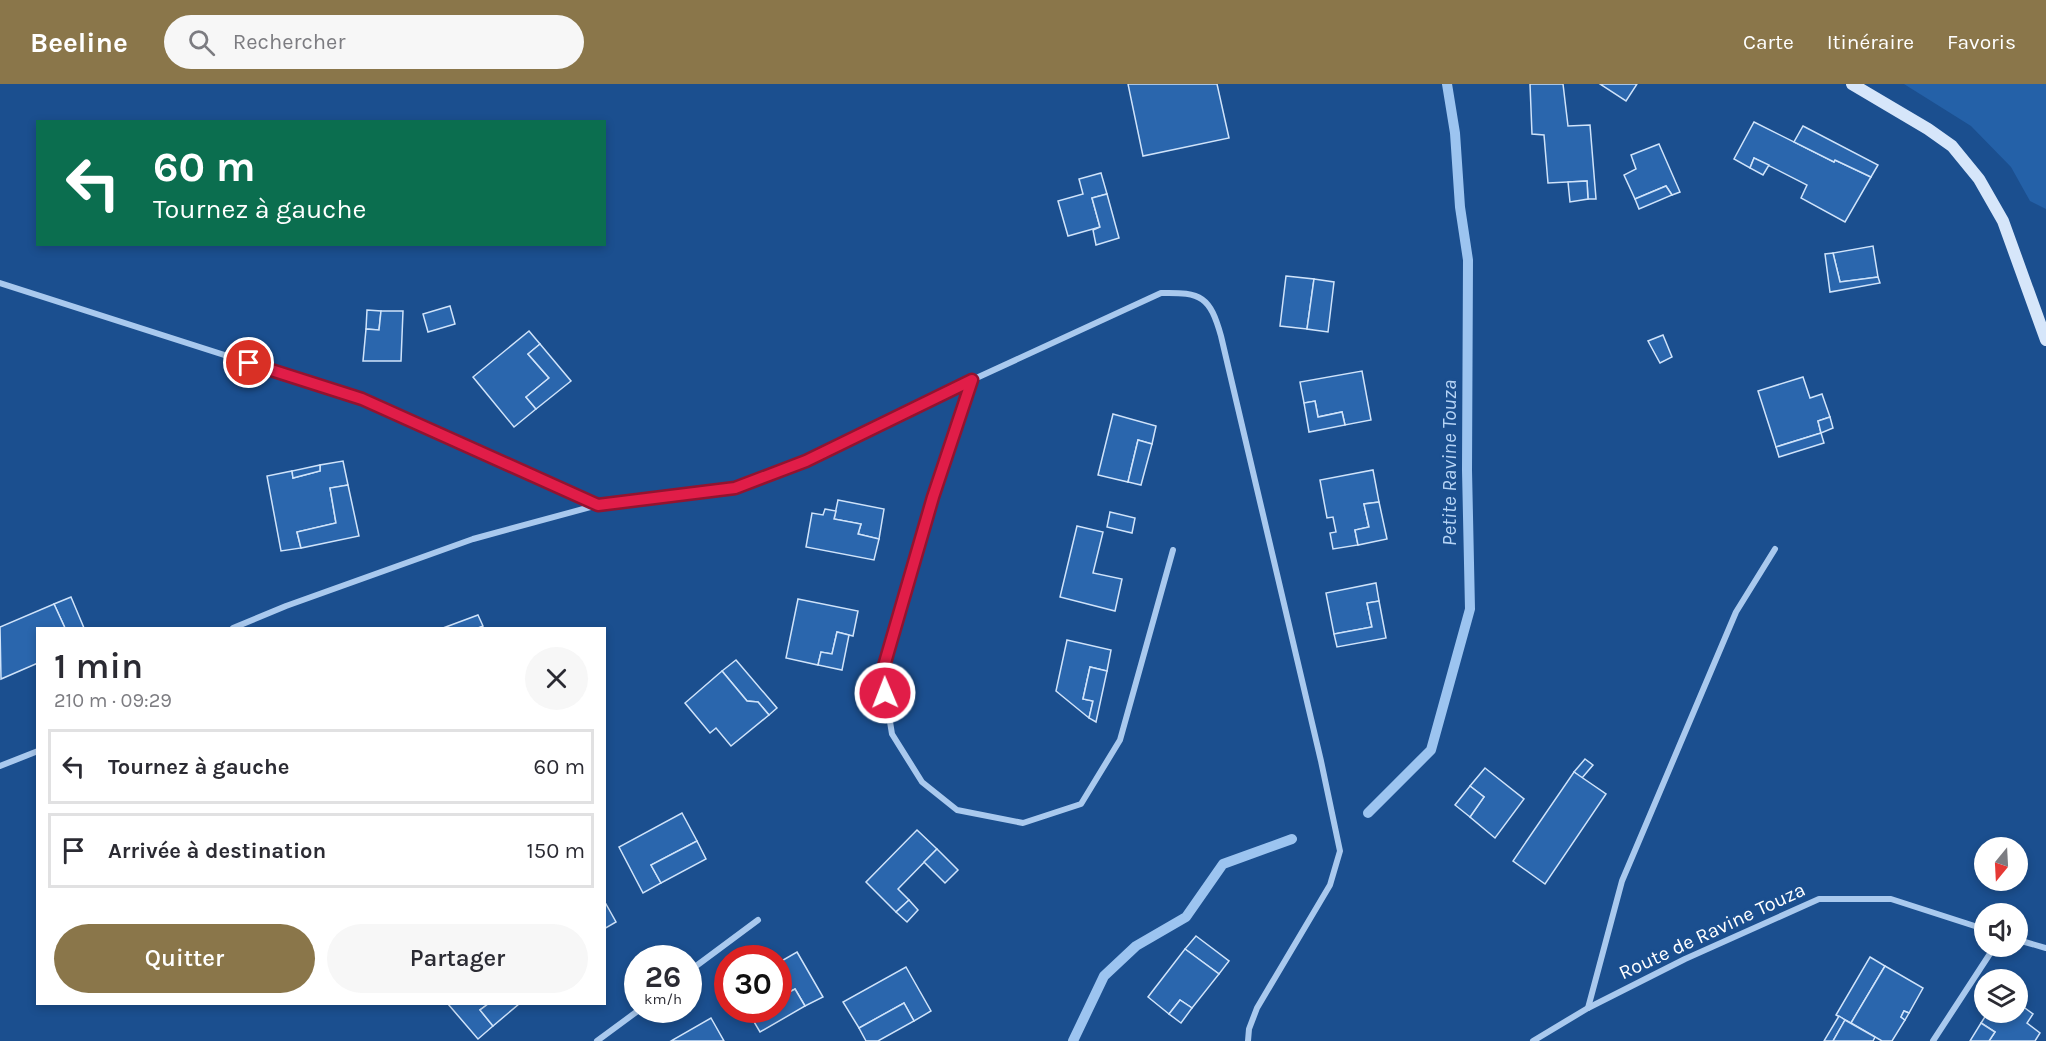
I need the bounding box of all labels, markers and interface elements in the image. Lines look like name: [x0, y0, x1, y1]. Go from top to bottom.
search box: [164, 15, 584, 69]
text: Beeline: [30, 26, 128, 59]
icon: search: [185, 26, 218, 59]
text: Rechercher: [233, 29, 345, 55]
text: Carte: [1743, 30, 1794, 54]
text: Itinéraire: [1827, 30, 1914, 54]
text: Favoris: [1947, 30, 2016, 54]
text: 60 m: [153, 142, 256, 192]
icon: left: [54, 144, 132, 222]
text: Tournez à gauche: [153, 193, 366, 225]
pin: [223, 337, 274, 388]
icon: arrive: [232, 346, 265, 379]
water label: Petite Ravine Touza: [1437, 380, 1461, 546]
text: 1 min: [54, 645, 143, 687]
button: close: [525, 647, 588, 710]
position arrow: [853, 661, 917, 725]
text: 210 m · 09:29: [54, 689, 172, 712]
icon: left: [57, 750, 90, 783]
text: Tournez à gauche: [108, 754, 289, 780]
text: 60 m: [534, 754, 585, 780]
icon: arrive: [57, 834, 90, 867]
north arrow: [1974, 837, 2028, 891]
map controls: [1974, 837, 2028, 1023]
text: Arrivée à destination: [108, 838, 326, 864]
text: 150 m: [526, 838, 585, 864]
street label: Route de Ravine Touza: [1615, 878, 1809, 984]
button: sound: [1974, 903, 2028, 957]
button: Quitter: [54, 924, 315, 993]
button: Partager: [327, 924, 588, 993]
speed limit sign: 30: [714, 945, 792, 1023]
text: 26: [645, 959, 681, 995]
button: layers: [1974, 969, 2028, 1023]
text: km/h: [644, 990, 682, 1008]

